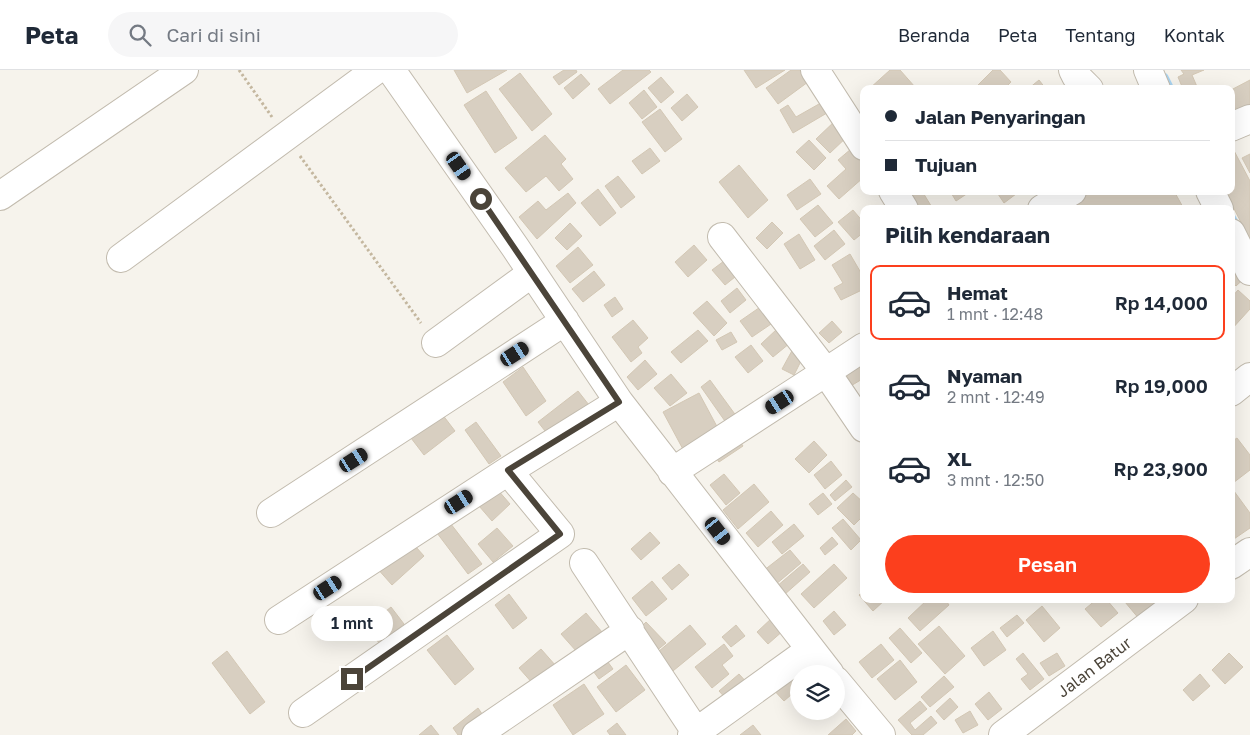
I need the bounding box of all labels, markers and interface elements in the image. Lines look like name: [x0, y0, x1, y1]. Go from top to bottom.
search box: [108, 12, 458, 57]
text: Peta: [25, 20, 78, 49]
icon: search: [126, 21, 154, 49]
text: Cari di sini: [166, 23, 261, 46]
text: Beranda: [898, 24, 970, 46]
text: Peta: [998, 24, 1037, 46]
text: Tentang: [1065, 24, 1136, 46]
text: Kontak: [1164, 24, 1225, 46]
text: Jalan Penyaringan: [915, 105, 1086, 128]
car: [444, 149, 473, 183]
text: Tujuan: [915, 153, 977, 176]
route start: [470, 188, 492, 210]
text: Pilih kendaraan: [885, 221, 1050, 248]
icon: car: [887, 280, 932, 325]
text: Hemat: [947, 281, 1008, 304]
text: Rp 14,000: [1115, 291, 1208, 314]
text: 1 mnt · 12:48: [947, 304, 1043, 324]
car: [498, 340, 531, 368]
icon: car: [887, 363, 932, 408]
text: Nyaman: [947, 364, 1022, 387]
text: Rp 19,000: [1115, 374, 1208, 397]
text: 2 mnt · 12:49: [947, 387, 1045, 407]
car: [763, 388, 796, 416]
car: [337, 446, 370, 474]
icon: car: [887, 446, 932, 491]
text: XL: [947, 447, 972, 470]
text: Rp 23,900: [1114, 457, 1208, 480]
text: 3 mnt · 12:50: [947, 470, 1044, 490]
car: [442, 488, 475, 516]
car: [702, 515, 733, 547]
button: Pesan: [885, 535, 1210, 593]
car: [311, 574, 344, 602]
callout: 1 mnt: [311, 606, 393, 642]
text: 1 mnt: [331, 613, 373, 633]
street label: Jalan Batur: [1053, 633, 1135, 701]
map controls: [790, 665, 845, 720]
button: layers: [790, 665, 845, 720]
route end: [341, 668, 363, 690]

